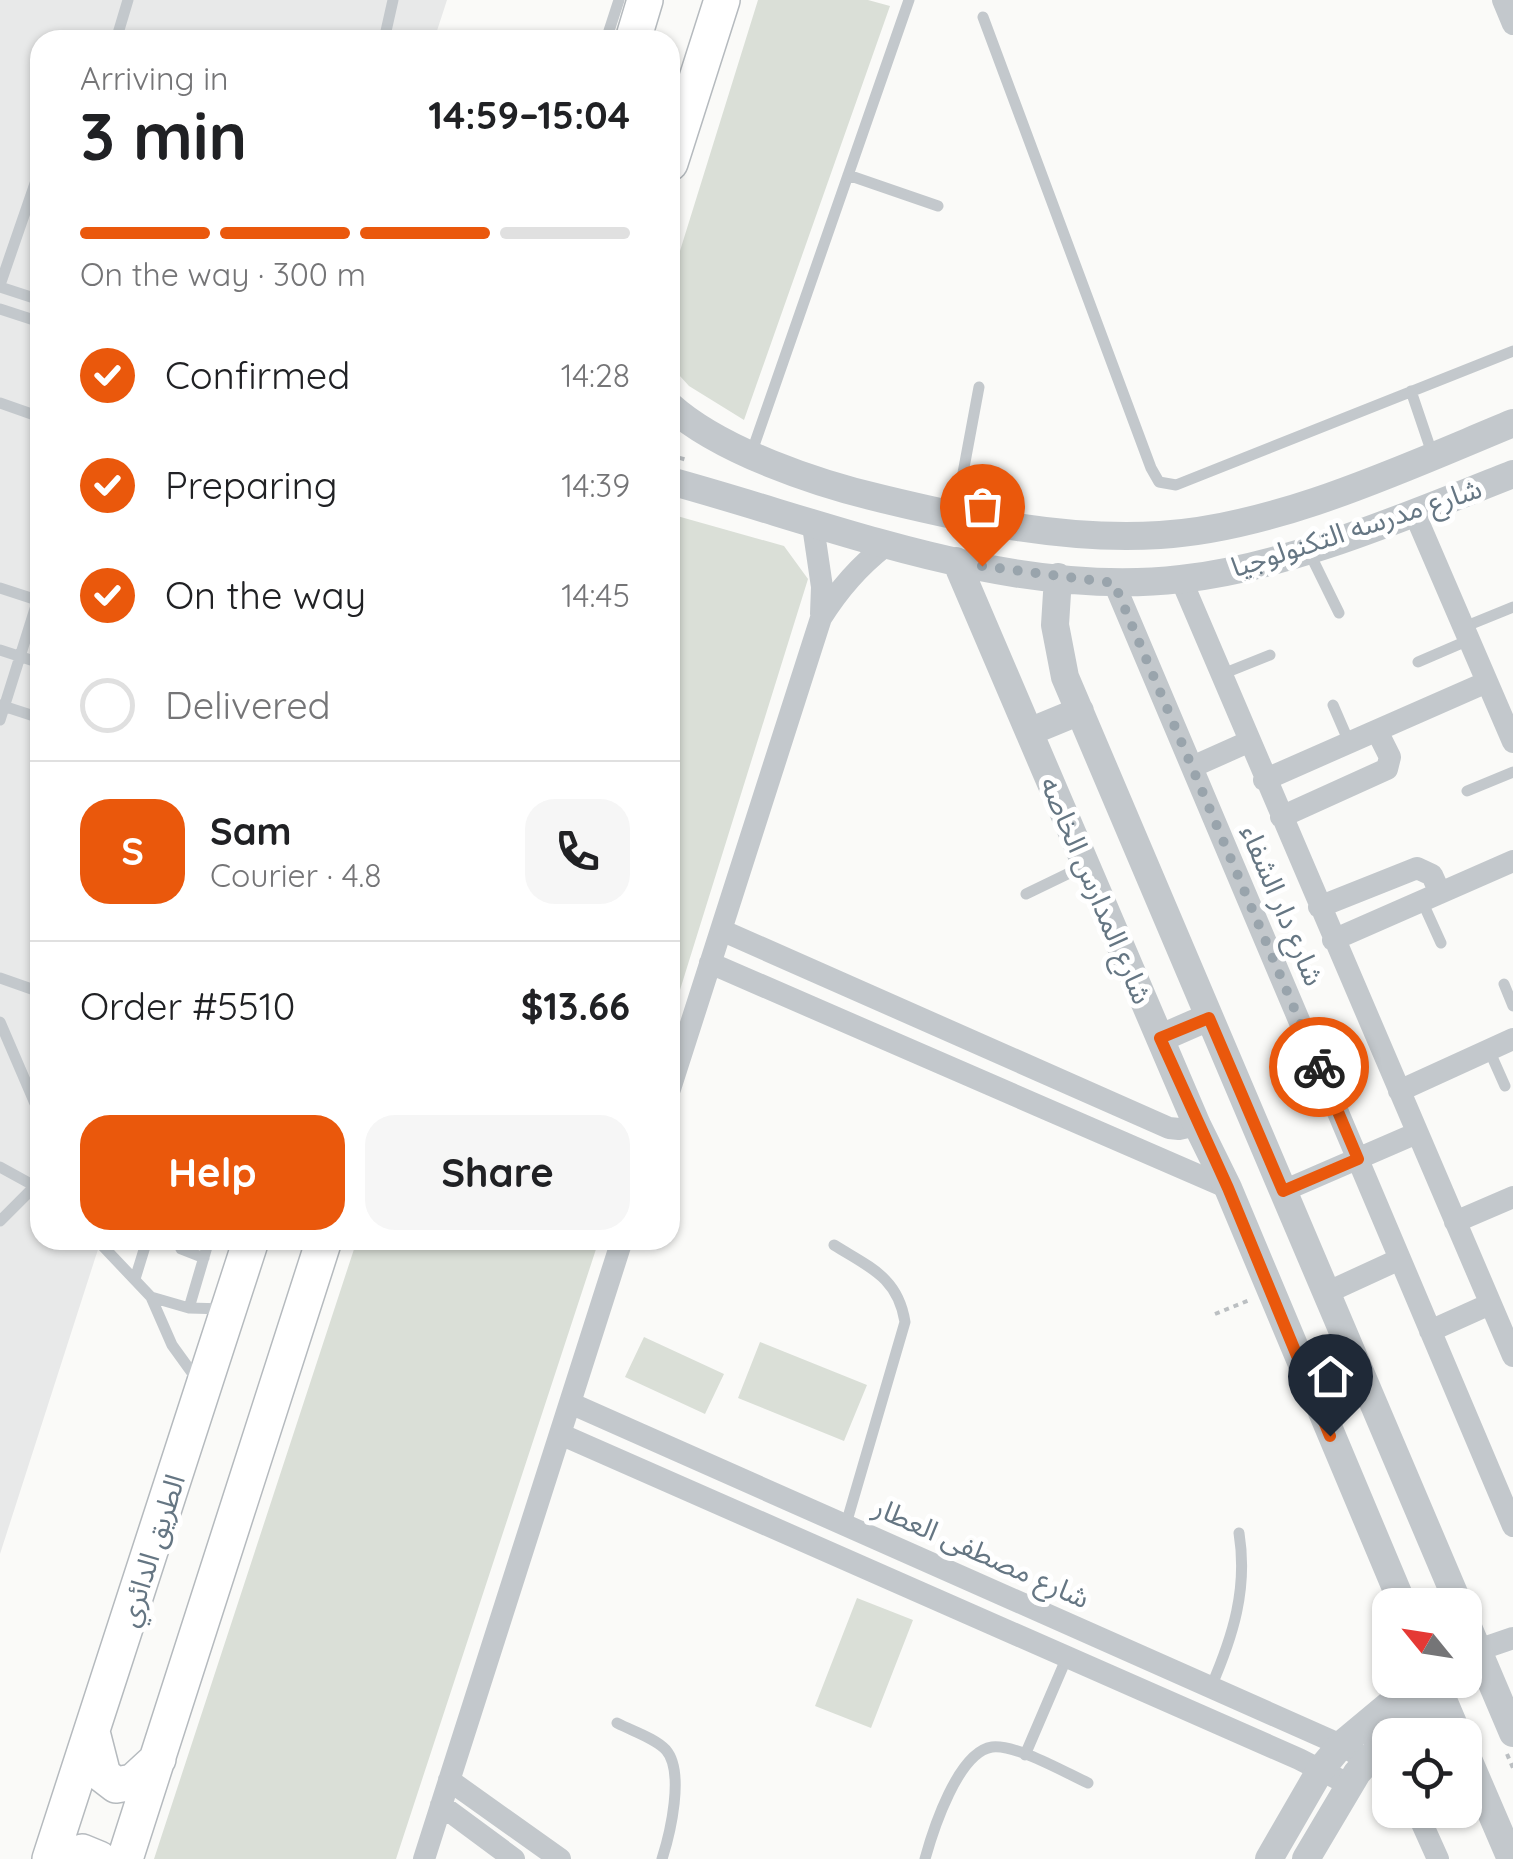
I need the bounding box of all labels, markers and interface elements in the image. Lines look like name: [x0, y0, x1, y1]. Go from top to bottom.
text: Arriving in: [80, 58, 229, 98]
text: 14:59–15:04: [428, 91, 630, 139]
text: 3 min: [80, 95, 247, 176]
text: On the way · 300 m: [80, 254, 366, 294]
icon: check: [80, 348, 135, 403]
text: Confirmed: [165, 351, 350, 399]
text: 14:28: [561, 355, 630, 395]
icon: check: [80, 458, 135, 513]
text: Preparing: [165, 461, 337, 509]
pin: [940, 464, 1025, 567]
text: 14:39: [561, 465, 630, 505]
street label: شارع مدرسه التكنولوجيا: [1226, 470, 1487, 588]
icon: bag: [955, 479, 1010, 534]
icon: check: [80, 568, 135, 623]
text: On the way: [165, 571, 366, 619]
text: 14:45: [561, 575, 630, 615]
text: Delivered: [165, 681, 331, 729]
street label: شارع المدارس الخاصه: [1030, 771, 1161, 1011]
button: phone: [525, 799, 630, 904]
text: Sam: [210, 807, 292, 855]
street label: شارع دار الشفاء: [1230, 819, 1333, 992]
text: S: [121, 827, 144, 875]
text: Courier · 4.8: [210, 855, 382, 895]
text: Order #5510: [80, 982, 295, 1030]
text: $13.66: [521, 982, 630, 1030]
courier: [1269, 1017, 1369, 1117]
icon: bike: [1292, 1040, 1347, 1095]
button: Help: [80, 1115, 345, 1230]
button: Share: [365, 1115, 630, 1230]
pin: [1288, 1334, 1373, 1437]
icon: home: [1303, 1349, 1358, 1404]
street label: الطريق الدائري: [110, 1469, 196, 1632]
street label: شارع مصطفى العطار: [866, 1488, 1095, 1619]
north arrow: [1372, 1588, 1482, 1698]
map controls: [1372, 1588, 1482, 1828]
button: locate: [1372, 1718, 1482, 1828]

